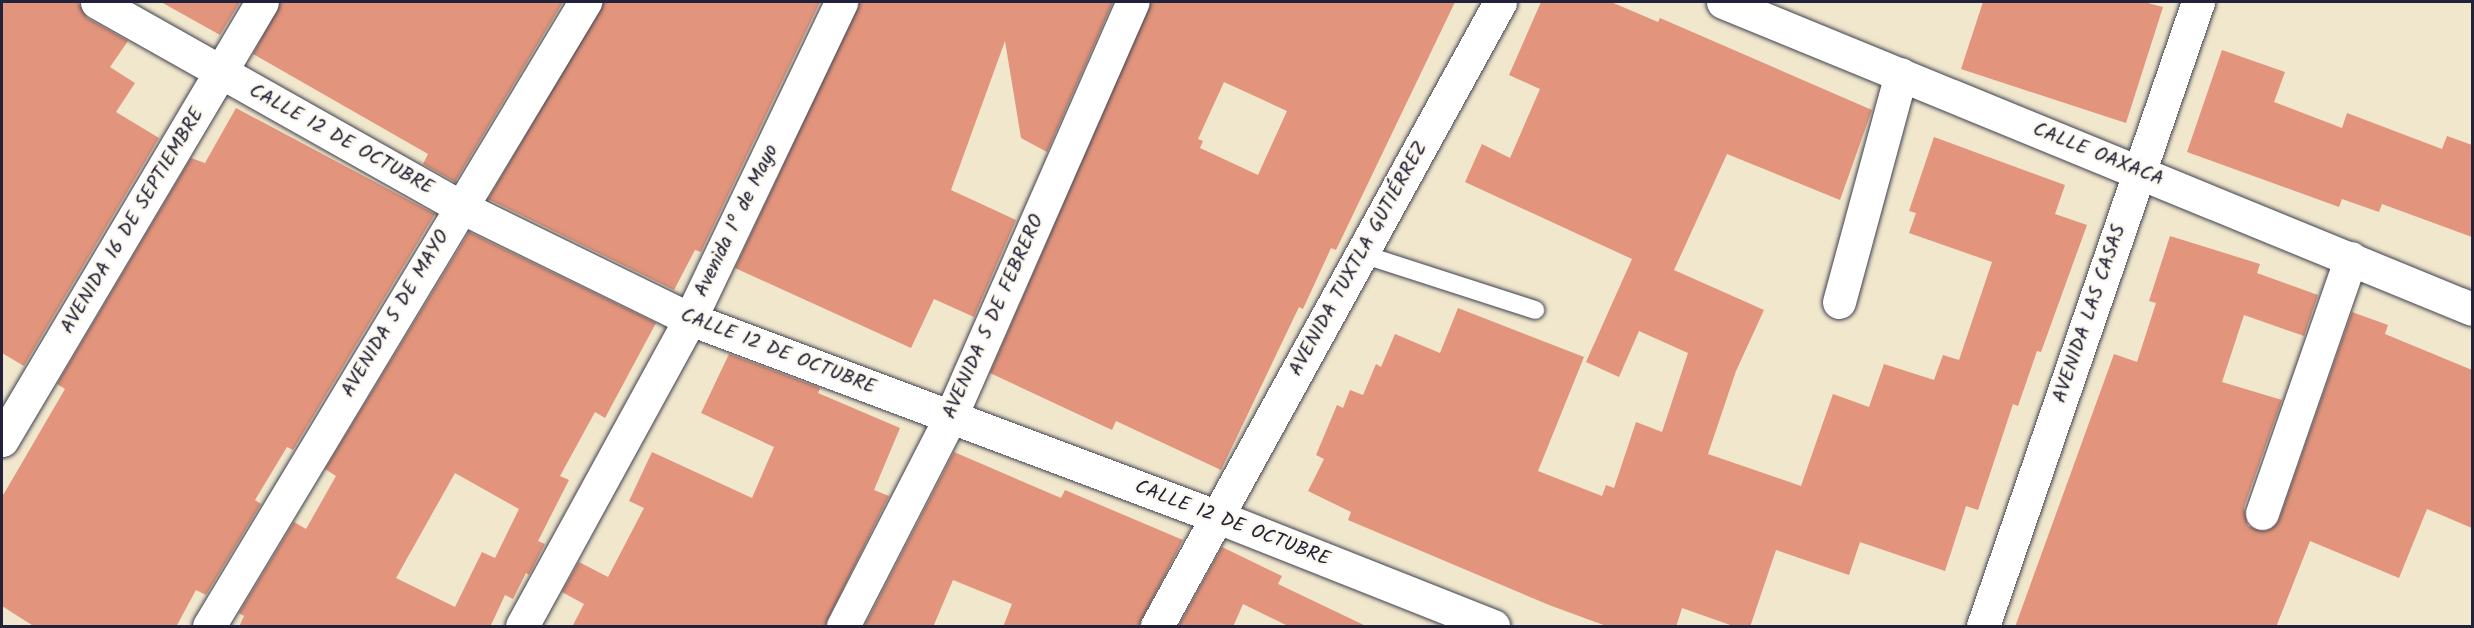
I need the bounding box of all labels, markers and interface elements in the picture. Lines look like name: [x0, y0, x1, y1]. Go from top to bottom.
street label: CALLE 12 DE OCTUBRE: [245, 79, 437, 201]
street label: AVENIDA 16 DE SEPTIEMBRE: [56, 104, 210, 338]
street label: CALLE OAXACA: [2029, 118, 2167, 192]
street label: AVENIDA TUXTLA GUTIÉRREZ: [1284, 138, 1434, 380]
street label: Avenida 1º de Mayo: [690, 141, 784, 301]
street label: AVENIDA 5 DE FEBRERO: [938, 211, 1050, 423]
street label: AVENIDA LAS CASAS: [2048, 222, 2132, 406]
street label: AVENIDA 5 DE MAYO: [337, 226, 455, 402]
street label: CALLE 12 DE OCTUBRE: [677, 304, 879, 400]
street label: CALLE 12 DE OCTUBRE: [1131, 476, 1333, 572]

